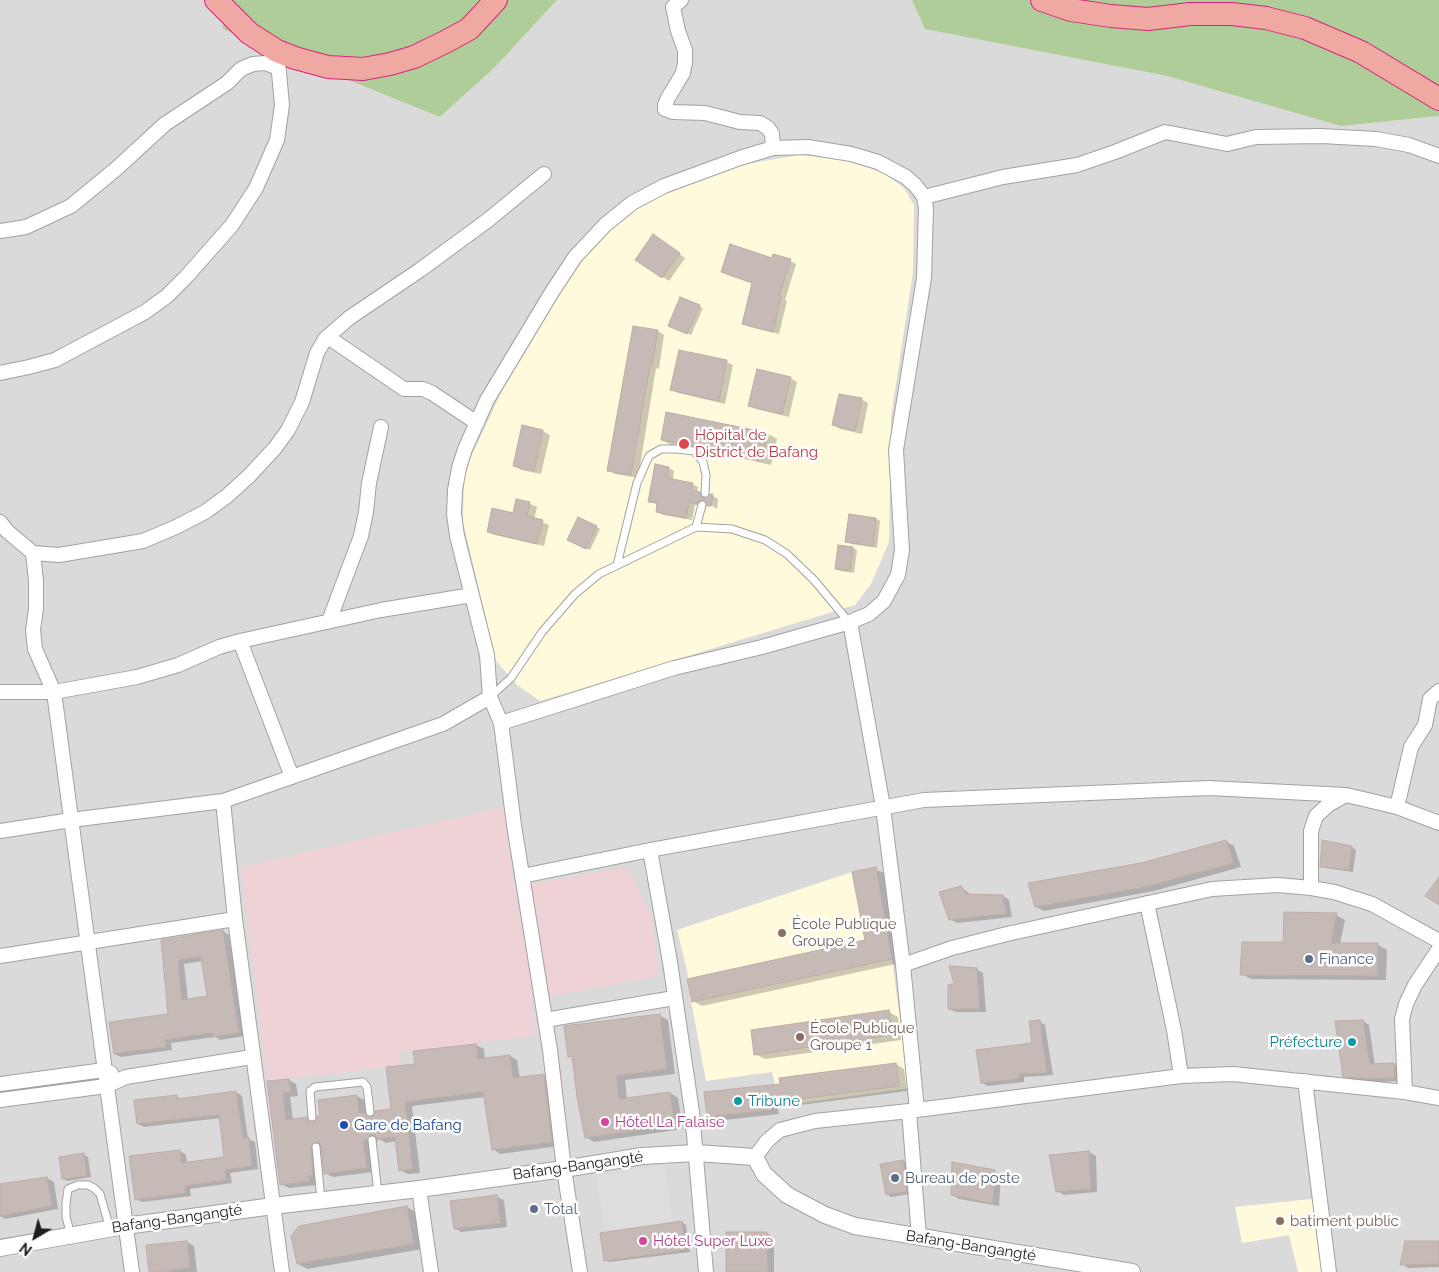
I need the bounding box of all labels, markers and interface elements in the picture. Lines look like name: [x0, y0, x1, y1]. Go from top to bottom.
place label: Hôpital de District de Bafang: [695, 426, 818, 461]
marker: Hôpital de District de Bafang: [677, 437, 691, 451]
place label: École Publique Groupe 2: [792, 915, 897, 950]
marker: École Publique Groupe 2: [776, 927, 788, 939]
place label: Finance: [1319, 950, 1374, 968]
marker: Finance: [1303, 953, 1315, 965]
place label: École Publique Groupe 1: [810, 1019, 915, 1054]
marker: École Publique Groupe 1: [794, 1031, 806, 1043]
place label: Préfecture: [1269, 1033, 1342, 1051]
marker: Préfecture: [1346, 1036, 1358, 1048]
place label: Tribune: [748, 1092, 800, 1110]
marker: Tribune: [732, 1095, 744, 1107]
place label: Hôtel La Falaise: [615, 1113, 725, 1131]
place label: Gare de Bafang: [354, 1116, 462, 1134]
marker: Hôtel La Falaise: [599, 1116, 611, 1128]
marker: Gare de Bafang: [338, 1119, 350, 1131]
street label: Bafang-Bangangté: [512, 1148, 644, 1184]
place label: Bureau de poste: [905, 1169, 1020, 1187]
marker: Bureau de poste: [889, 1172, 901, 1184]
place label: Total: [544, 1200, 578, 1218]
street label: Bafang-Bangangté: [111, 1201, 243, 1237]
marker: Total: [528, 1203, 540, 1215]
north arrow: [10, 1212, 60, 1262]
place label: batiment public: [1290, 1212, 1399, 1230]
marker: batiment public: [1274, 1215, 1286, 1227]
street label: Bafang-Bangangté: [905, 1227, 1037, 1265]
place label: Hôtel Super Luxe: [653, 1232, 773, 1250]
marker: Hôtel Super Luxe: [637, 1235, 649, 1247]
text: N: [17, 1239, 35, 1259]

